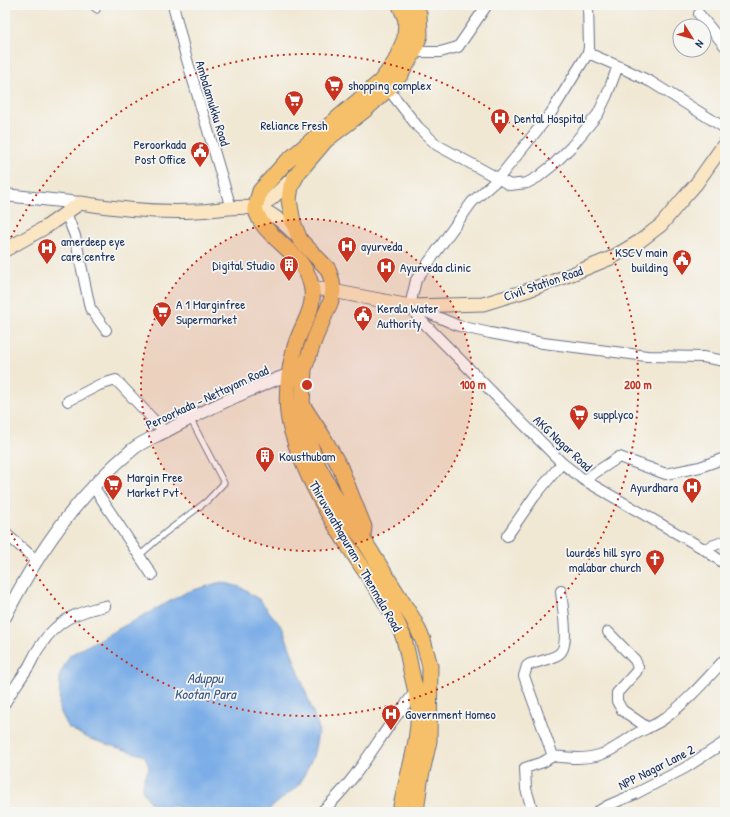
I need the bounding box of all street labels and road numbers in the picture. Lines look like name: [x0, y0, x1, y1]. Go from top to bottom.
street label: Ambalamukku Road: [191, 58, 235, 148]
street label: Civil Station Road: [501, 261, 585, 305]
street label: Peroorkada - Nettayam Road: [143, 361, 271, 433]
street label: AKG Nagar Road: [530, 411, 596, 475]
street label: Thiruvanathapuram - Thenmala Road: [305, 477, 407, 635]
street label: NPP Nagar Lane 2: [615, 740, 697, 794]

